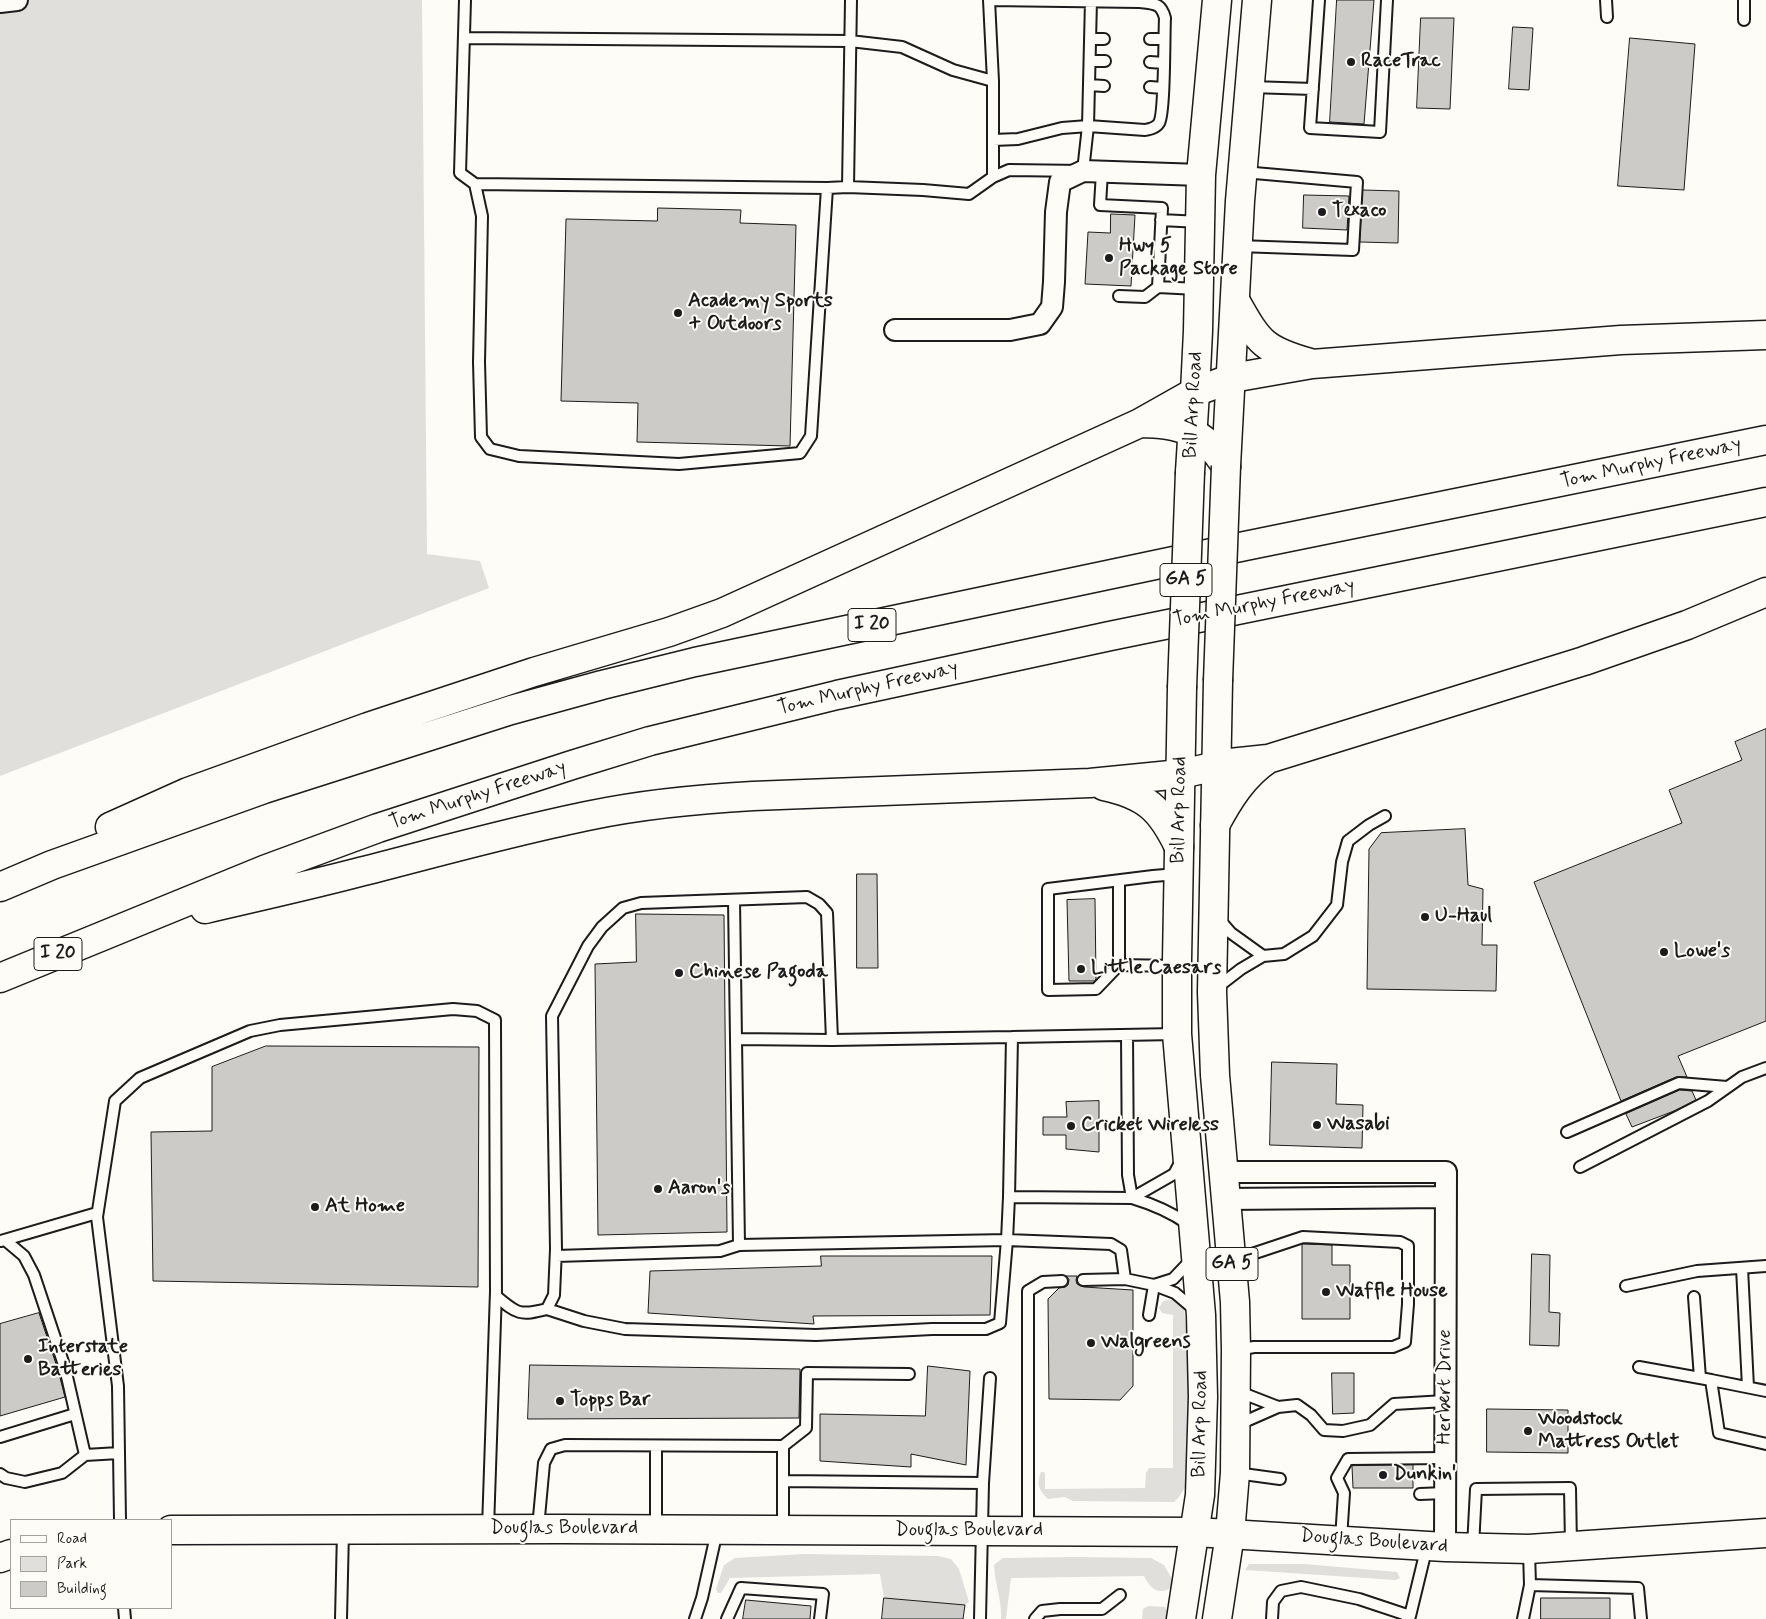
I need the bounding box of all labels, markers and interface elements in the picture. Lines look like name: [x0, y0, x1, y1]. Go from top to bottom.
place label: RaceTrac: [1361, 50, 1441, 74]
marker: RaceTrac: [1345, 56, 1357, 68]
place label: Texaco: [1332, 200, 1386, 224]
marker: Texaco: [1316, 206, 1328, 218]
place label: Hwy 5 Package Store: [1119, 235, 1238, 282]
marker: Hwy 5 Package Store: [1103, 252, 1115, 264]
place label: Academy Sports + Outdoors: [688, 290, 833, 337]
marker: Academy Sports + Outdoors: [672, 307, 684, 319]
street label: Bill Arp Road: [1179, 351, 1209, 459]
street label: Tom Murphy Freeway: [1558, 433, 1744, 495]
road number: GA 5: [1160, 564, 1212, 596]
street label: Tom Murphy Freeway: [1171, 575, 1357, 633]
road number: I 20: [848, 608, 896, 642]
street label: Tom Murphy Freeway: [775, 657, 961, 721]
street label: Tom Murphy Freeway: [387, 756, 569, 836]
street label: Bill Arp Road: [1167, 756, 1193, 864]
place label: U-Haul: [1435, 905, 1492, 929]
marker: U-Haul: [1419, 911, 1431, 923]
road number: I 20: [34, 938, 82, 971]
place label: Lowe's: [1674, 940, 1730, 964]
marker: Lowe's: [1658, 946, 1670, 958]
place label: Little Caesars: [1091, 957, 1221, 981]
place label: Chinese Pagoda: [689, 961, 828, 985]
marker: Little Caesars: [1075, 963, 1087, 975]
marker: Chinese Pagoda: [673, 967, 685, 979]
place label: Wasabi: [1327, 1113, 1389, 1137]
place label: Cricket Wireless: [1081, 1114, 1219, 1138]
marker: Wasabi: [1311, 1119, 1323, 1131]
marker: Cricket Wireless: [1065, 1120, 1077, 1132]
place label: Aaron's: [668, 1177, 730, 1201]
marker: Aaron's: [652, 1183, 664, 1195]
place label: At Home: [325, 1195, 405, 1219]
marker: At Home: [309, 1201, 321, 1213]
road number: GA 5: [1206, 1248, 1258, 1280]
place label: Waffle House: [1336, 1280, 1448, 1304]
marker: Waffle House: [1320, 1286, 1332, 1298]
street label: Herbert Drive: [1434, 1329, 1458, 1445]
place label: Walgreens: [1101, 1331, 1191, 1355]
place label: Interstate Batteries: [38, 1336, 128, 1383]
marker: Walgreens: [1085, 1337, 1097, 1349]
marker: Interstate Batteries: [22, 1353, 34, 1365]
street label: Bill Arp Road: [1188, 1370, 1214, 1478]
place label: Topps Bar: [570, 1389, 650, 1413]
marker: Topps Bar: [554, 1395, 566, 1407]
place label: Woodstock Mattress Outlet: [1538, 1408, 1679, 1455]
marker: Woodstock Mattress Outlet: [1522, 1425, 1534, 1437]
place label: Dunkin': [1393, 1463, 1456, 1487]
marker: Dunkin': [1377, 1469, 1389, 1481]
street label: Douglas Boulevard: [490, 1517, 638, 1541]
legend: [10, 1519, 172, 1609]
street label: Douglas Boulevard: [895, 1519, 1043, 1543]
street label: Douglas Boulevard: [1299, 1525, 1449, 1559]
text: Road: [57, 1529, 87, 1549]
text: Park: [57, 1554, 87, 1574]
text: Building: [57, 1579, 107, 1599]

